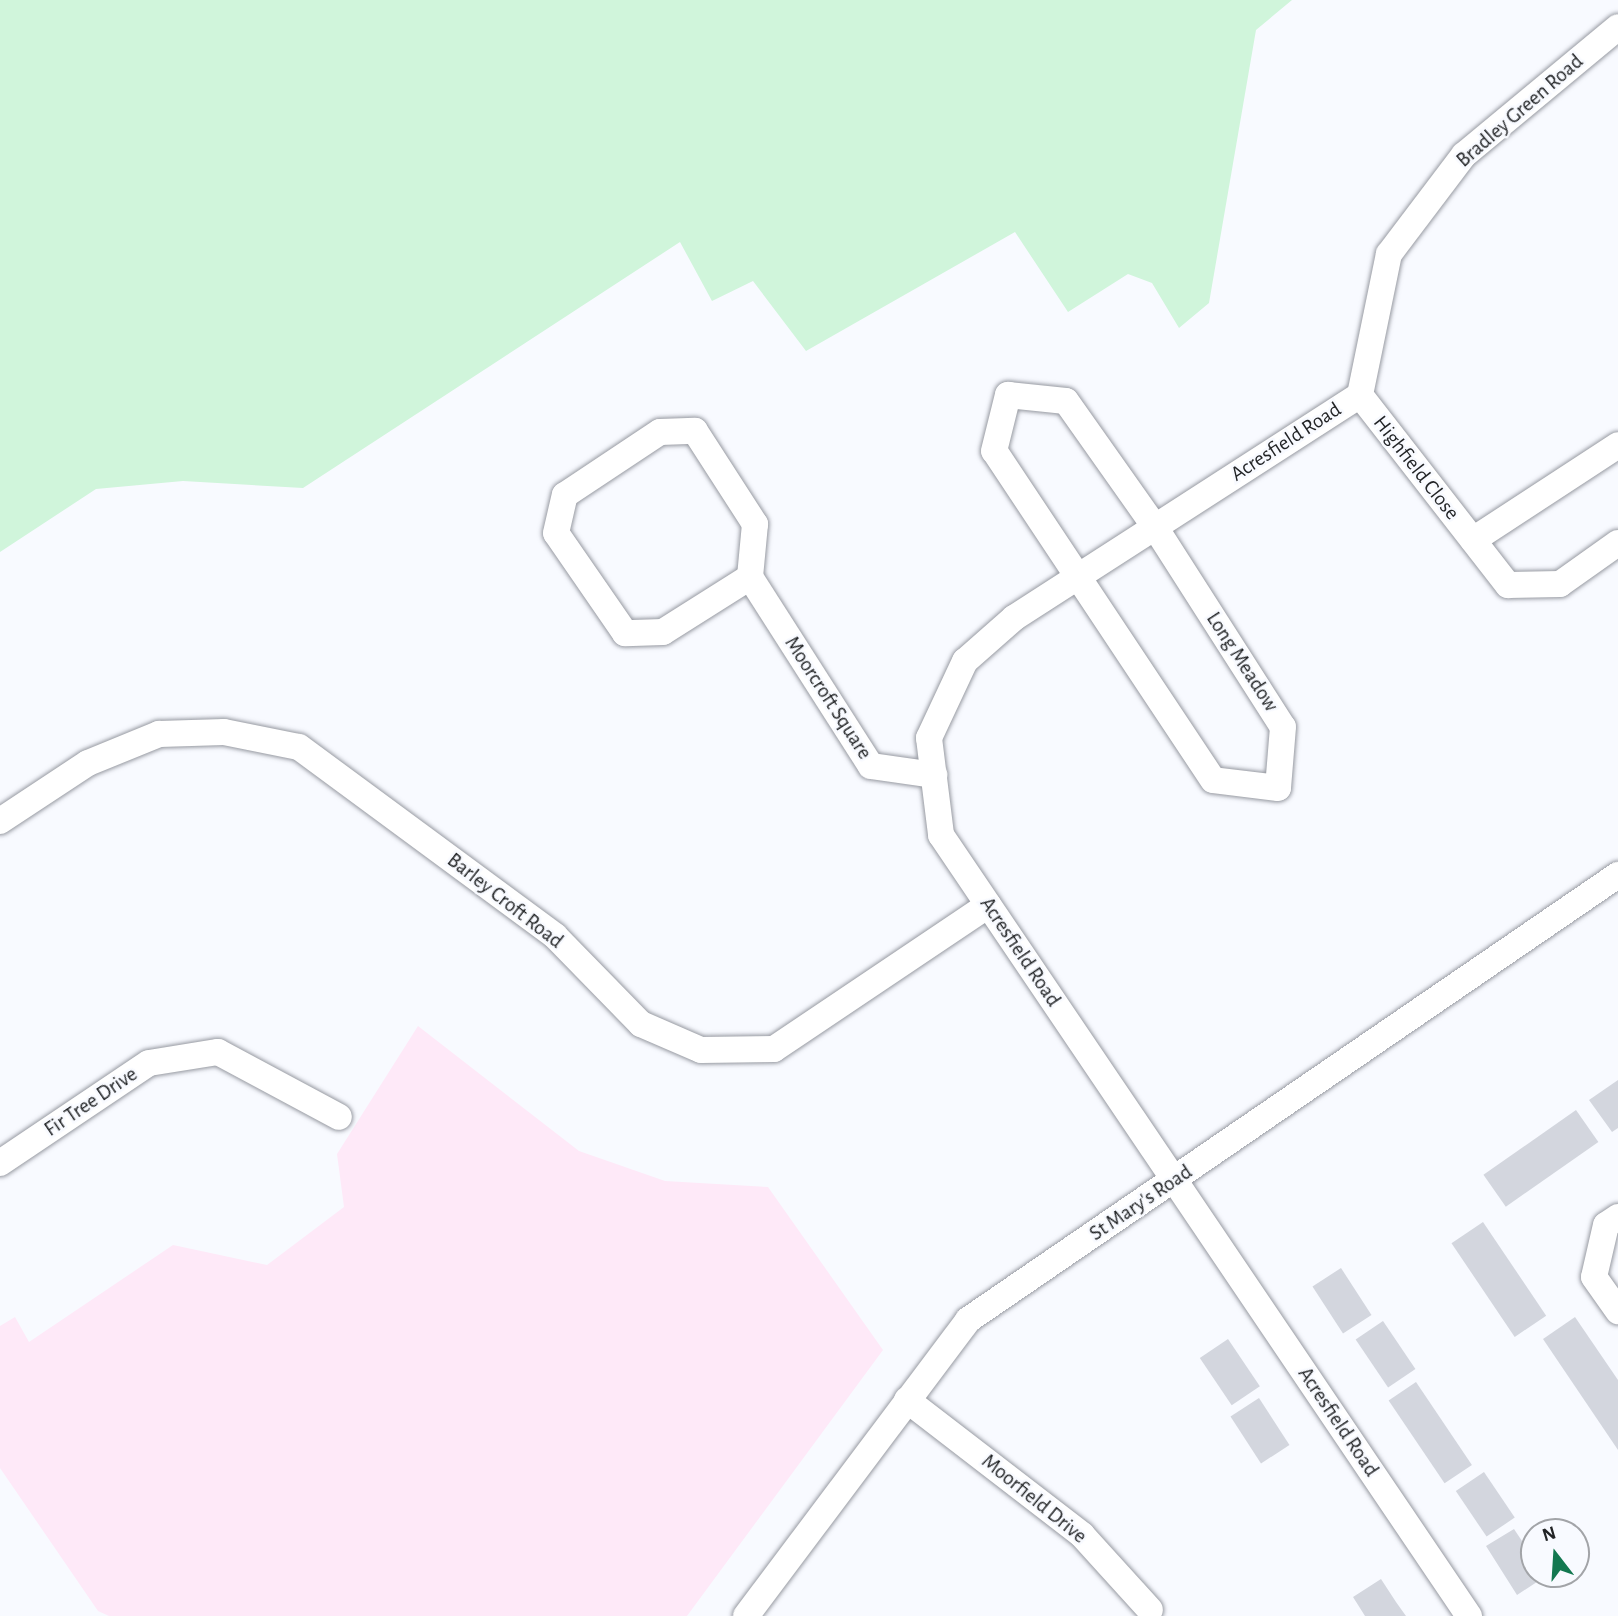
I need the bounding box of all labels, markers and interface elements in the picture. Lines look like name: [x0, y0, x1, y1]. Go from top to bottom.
street label: Bradley Green Road: [1451, 49, 1589, 173]
street label: Acresfield Road: [1226, 397, 1346, 487]
street label: Highfield Close: [1368, 411, 1464, 525]
street label: Long Meadow: [1200, 607, 1284, 717]
street label: Moorcroft Square: [779, 632, 877, 764]
street label: Barley Croft Road: [442, 848, 568, 954]
street label: Acresfield Road: [974, 893, 1066, 1011]
street label: Fir Tree Drive: [40, 1062, 142, 1142]
street label: St Mary's Road: [1085, 1159, 1197, 1247]
street label: Acresfield Road: [1292, 1363, 1384, 1481]
street label: Moorfield Drive: [976, 1449, 1092, 1549]
north arrow: [1520, 1518, 1590, 1588]
text: N: [1540, 1523, 1558, 1545]

